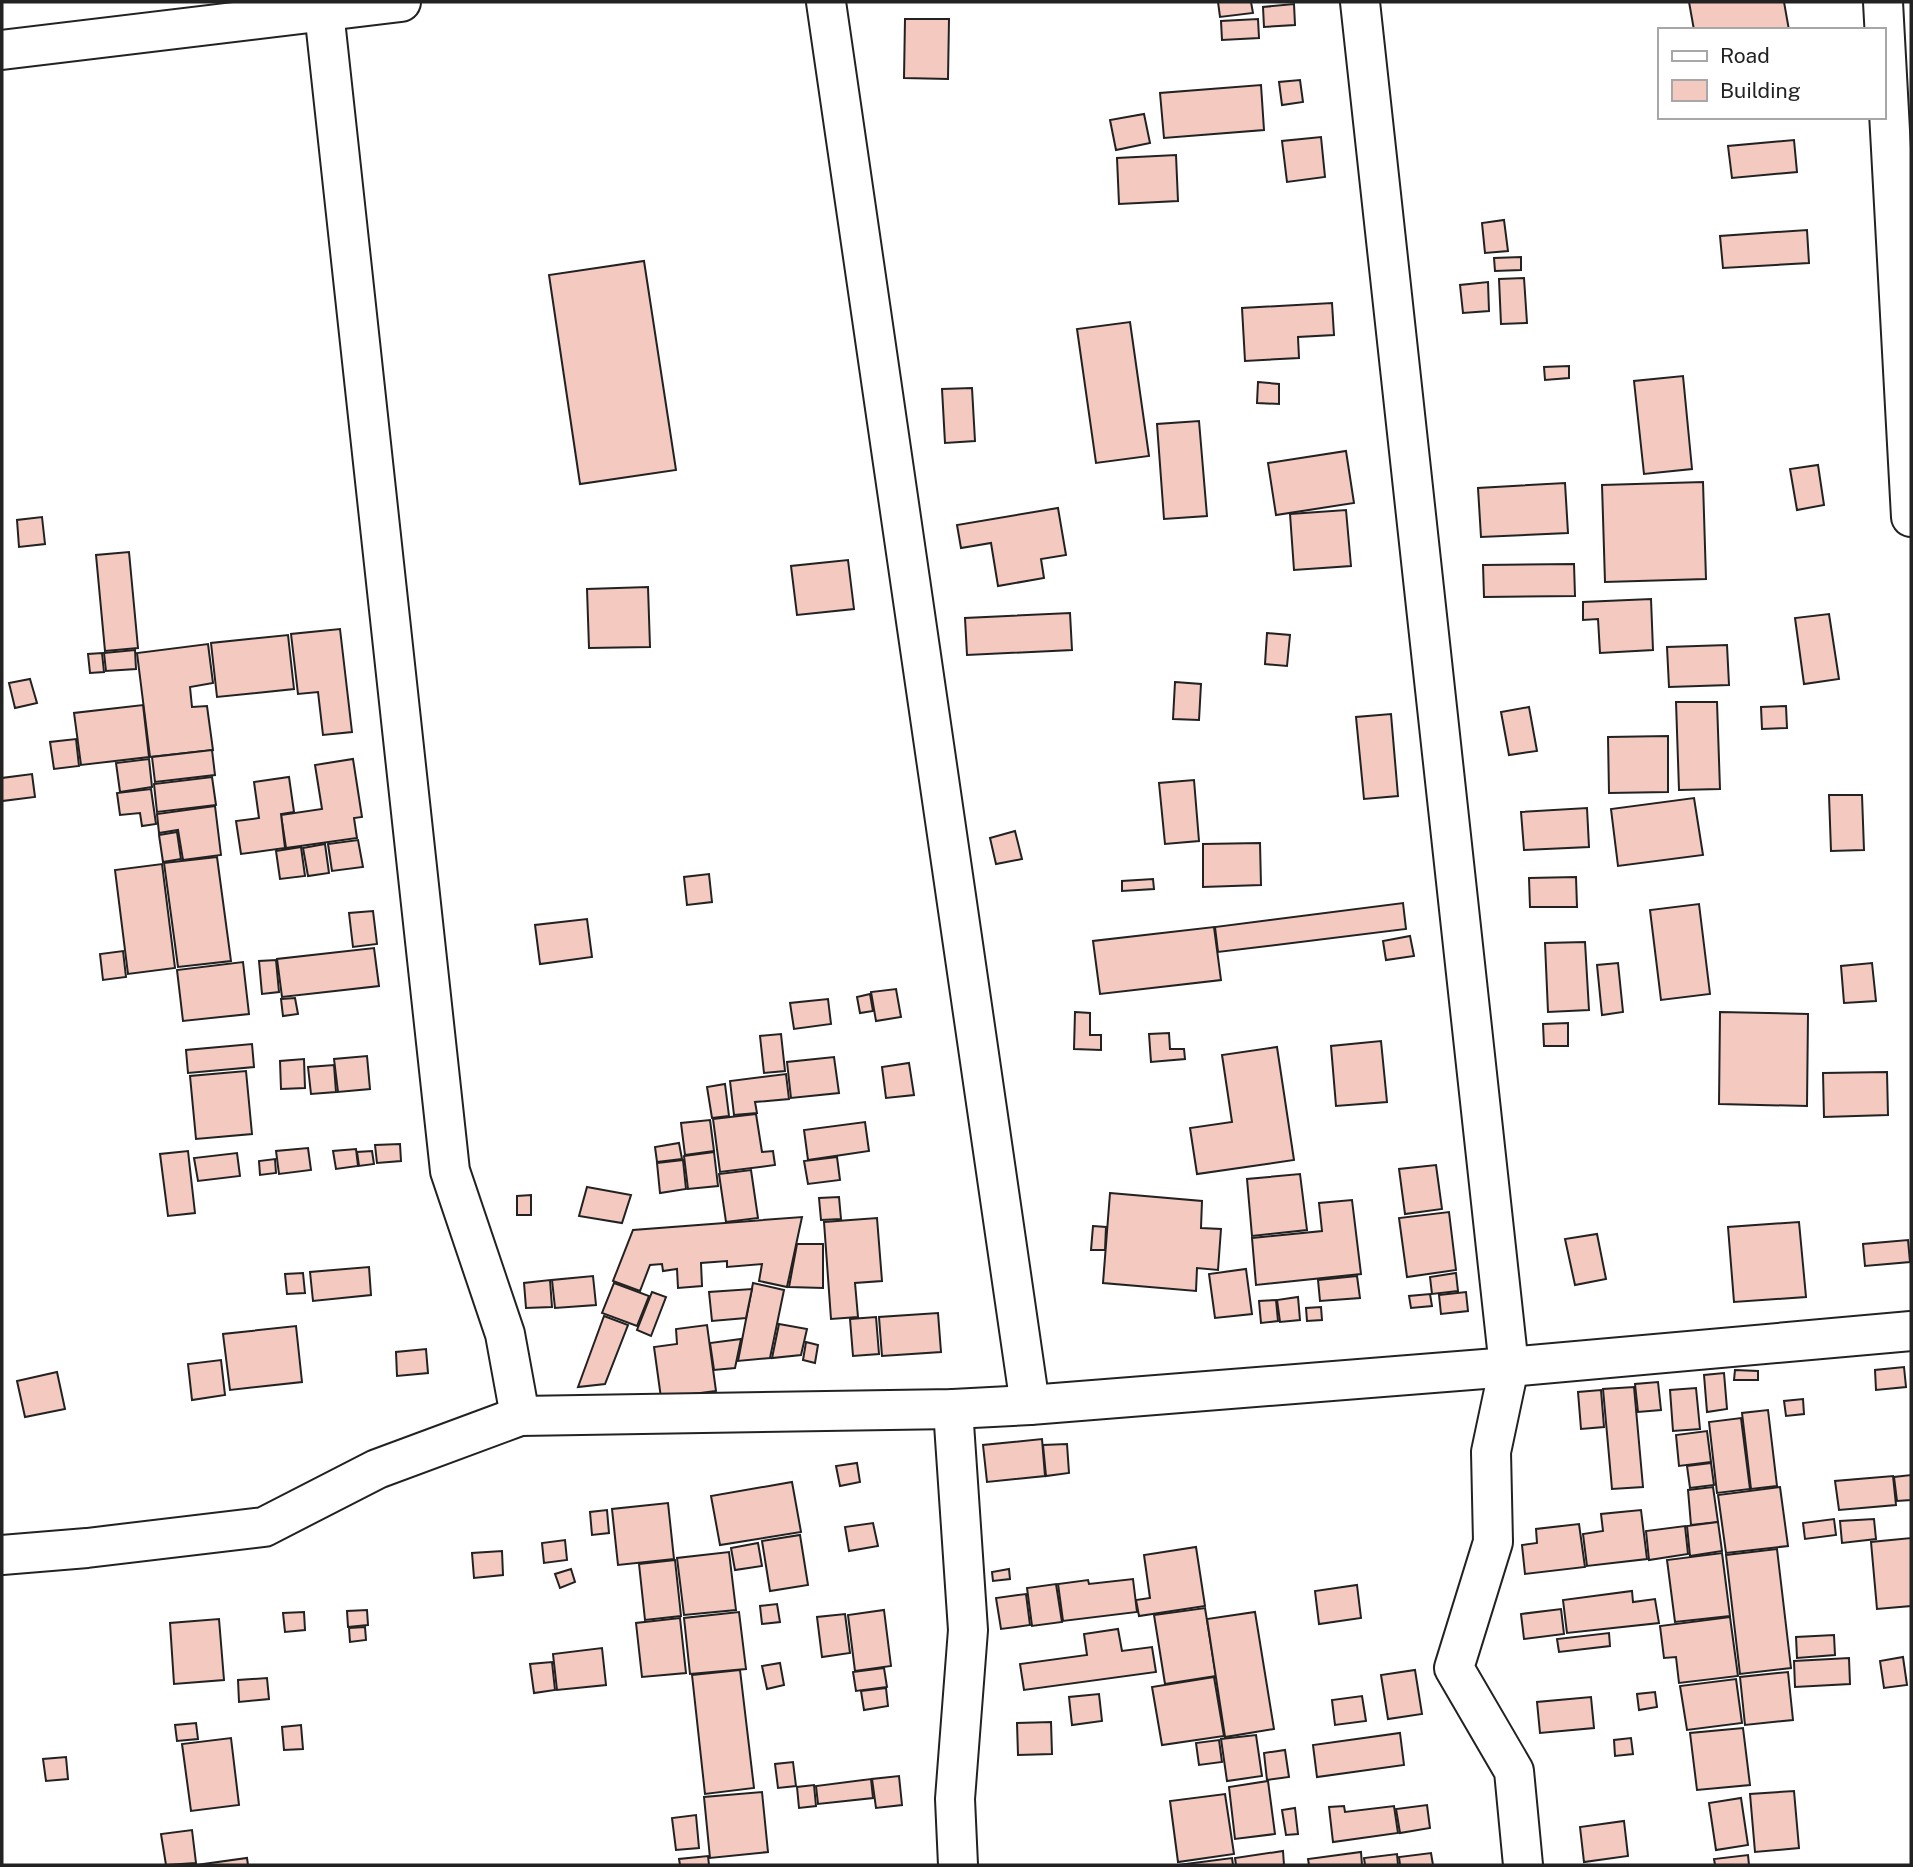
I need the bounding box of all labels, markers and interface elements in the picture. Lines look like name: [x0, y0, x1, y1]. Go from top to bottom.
legend: [1658, 28, 1885, 119]
text: Road: [1720, 43, 1770, 68]
text: Building: [1720, 78, 1801, 103]

